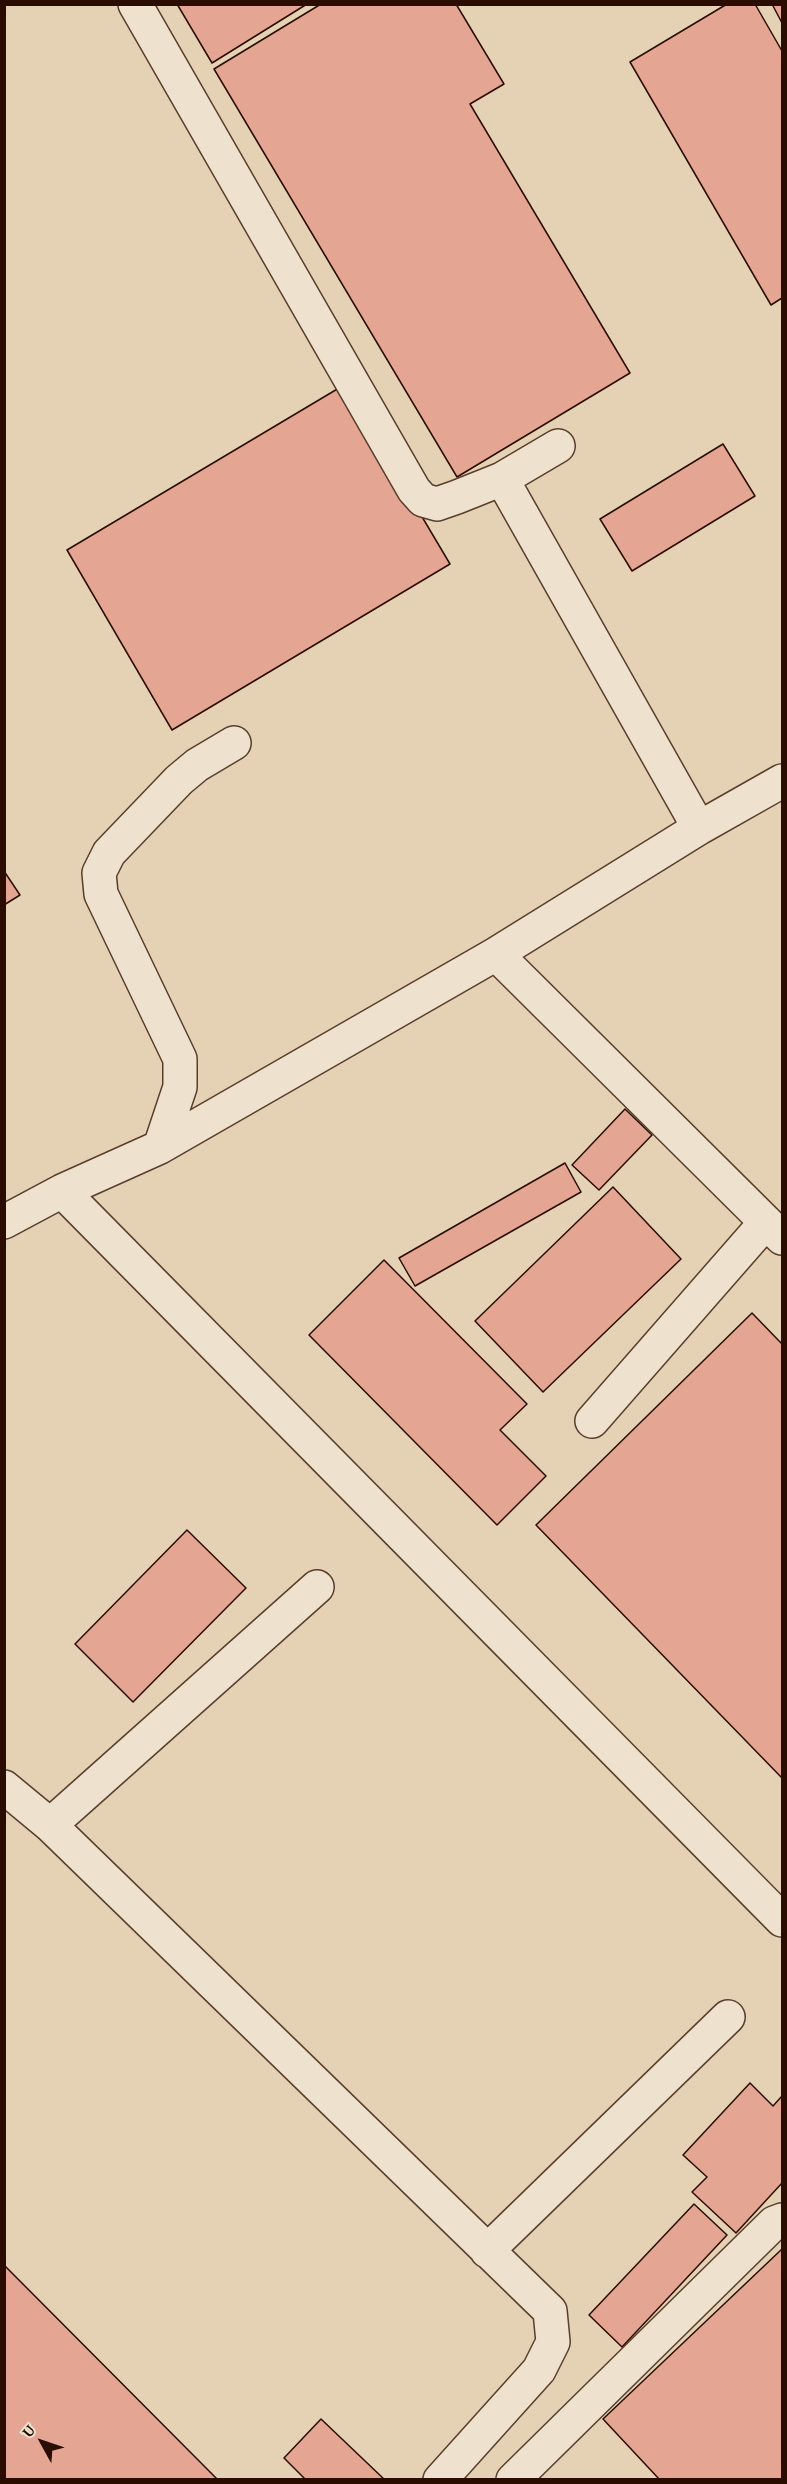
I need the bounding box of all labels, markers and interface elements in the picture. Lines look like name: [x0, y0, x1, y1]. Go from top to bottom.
north arrow: [12, 2412, 72, 2472]
text: U: [16, 2419, 41, 2442]

